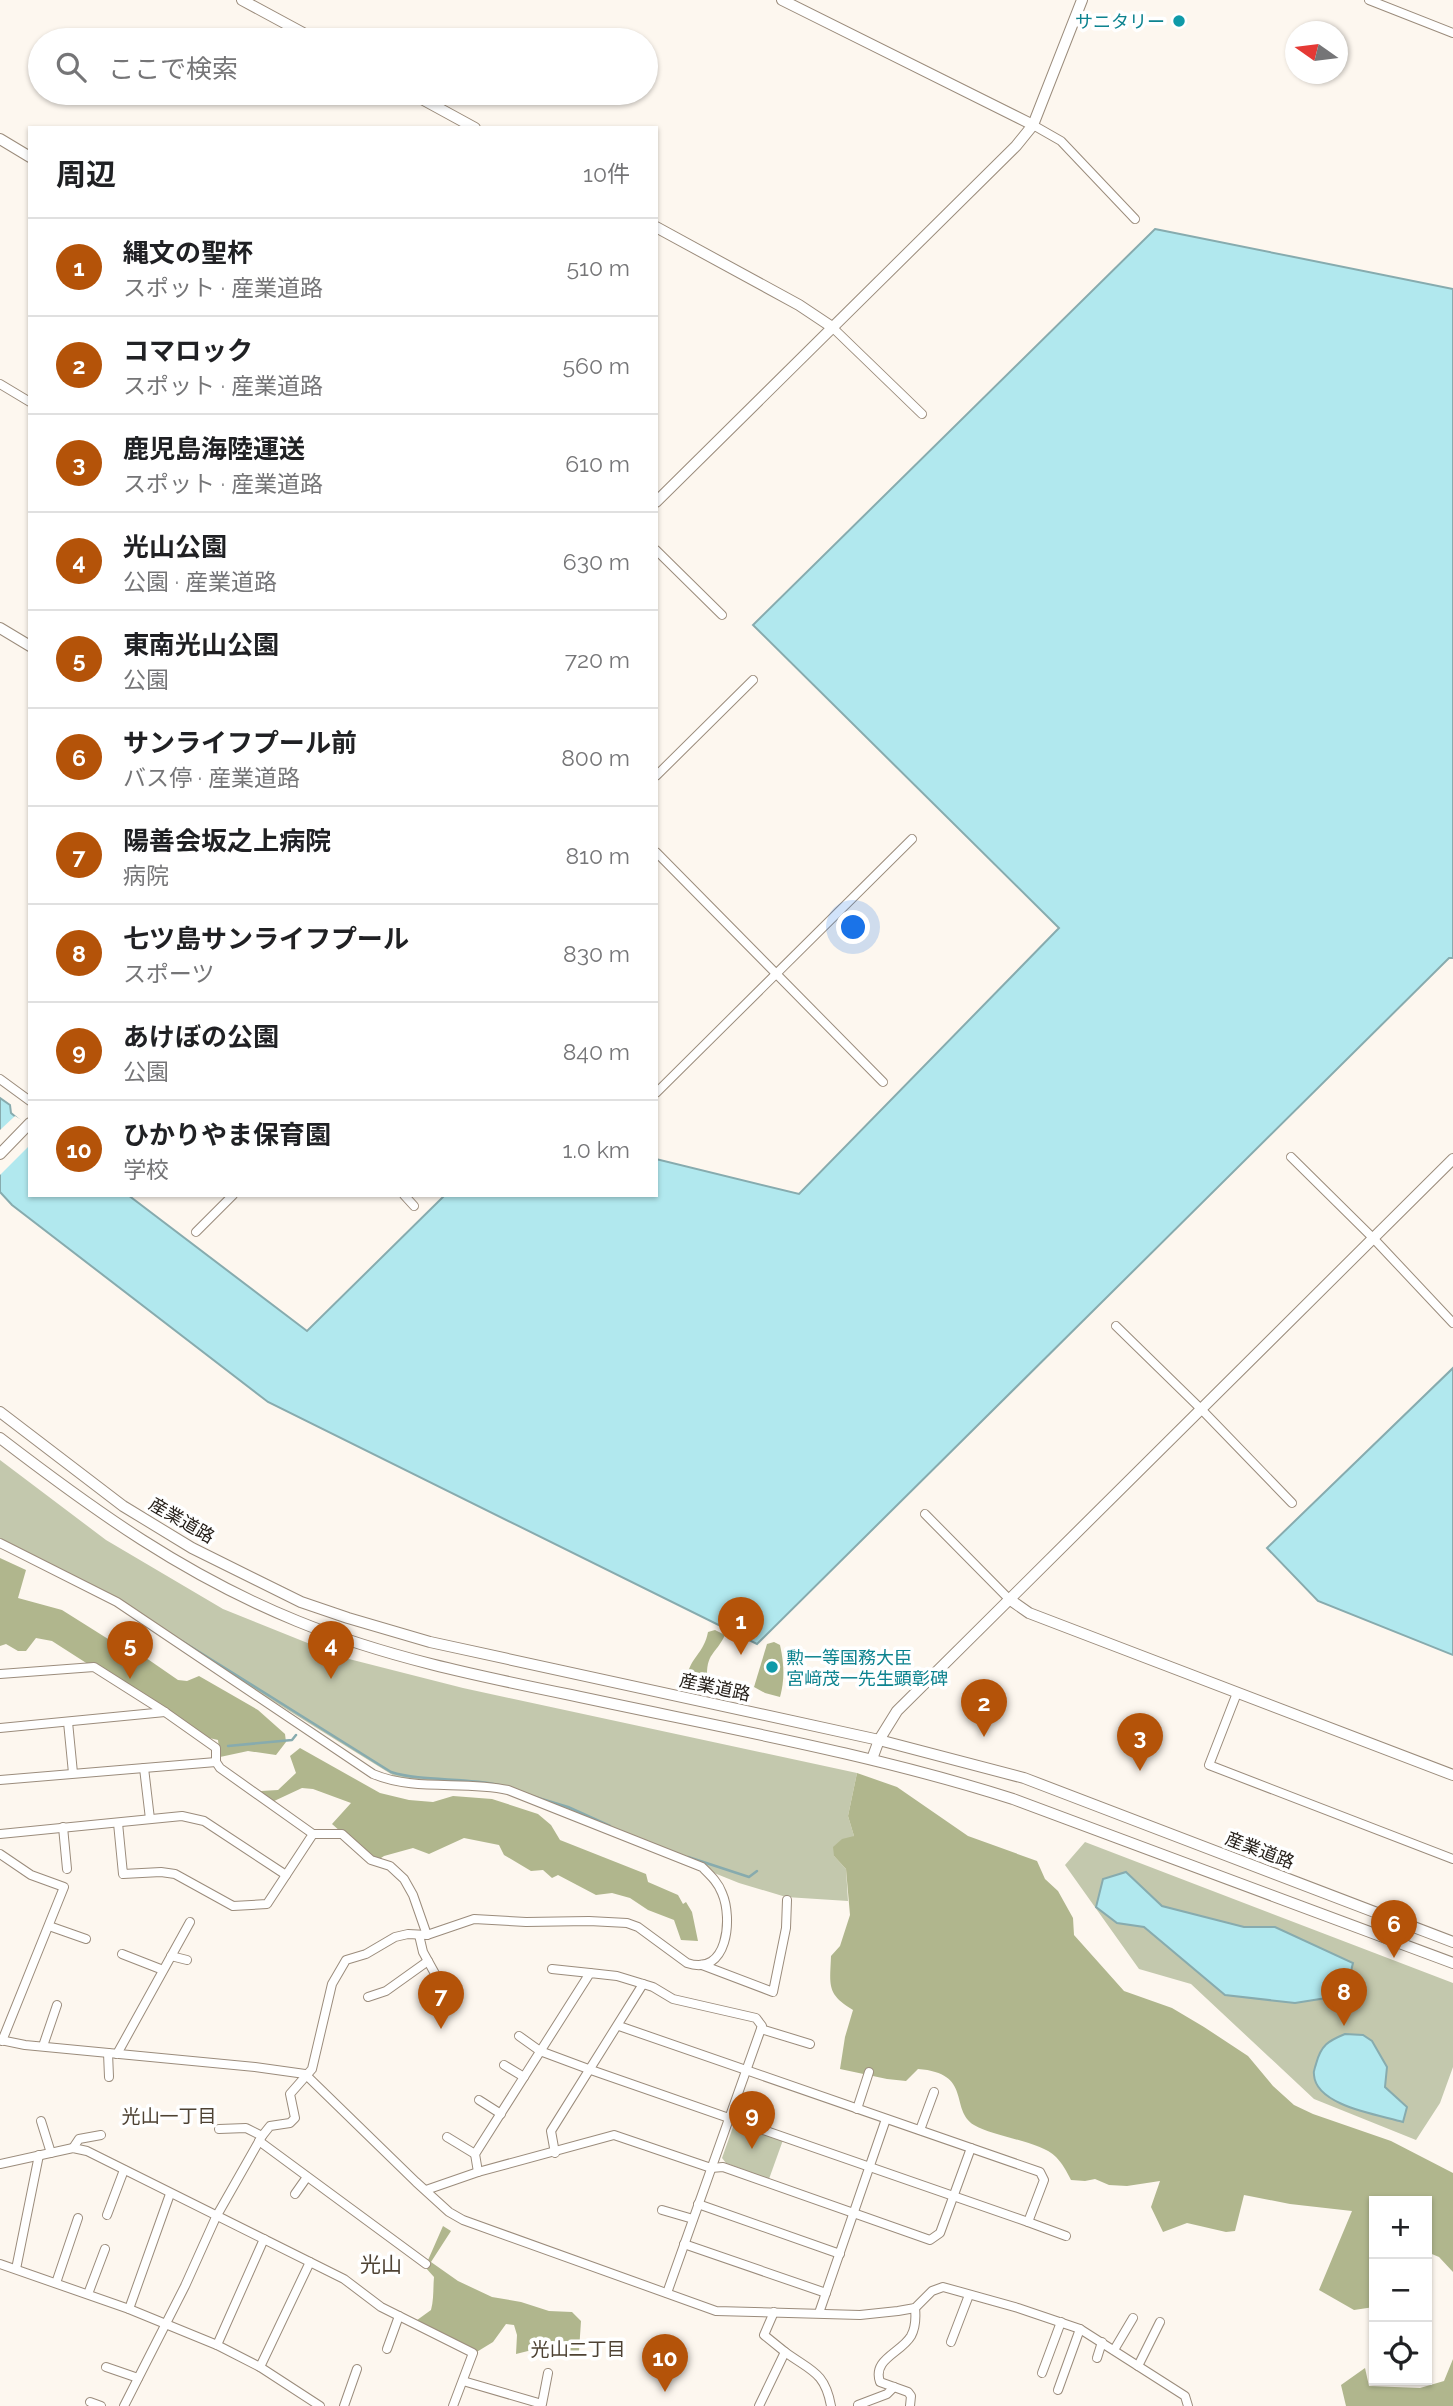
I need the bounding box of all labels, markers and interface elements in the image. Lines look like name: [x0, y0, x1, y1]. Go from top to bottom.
place label: サニタリー: [1075, 11, 1165, 32]
marker: サニタリー: [1171, 13, 1187, 29]
north arrow: [1285, 21, 1348, 84]
search box: [28, 28, 658, 105]
icon: search: [52, 48, 90, 86]
text: ここで検索: [108, 54, 238, 84]
text: 周辺: [56, 157, 116, 192]
text: 10件: [583, 160, 630, 187]
text: 縄文の聖杯: [123, 238, 253, 268]
text: 1: [73, 254, 85, 281]
text: 510 m: [567, 254, 630, 281]
text: スポット · 産業道路: [123, 274, 323, 301]
text: コマロック: [123, 336, 253, 366]
text: 2: [73, 352, 85, 379]
text: 560 m: [563, 352, 630, 379]
text: スポット · 産業道路: [123, 372, 323, 399]
text: 鹿児島海陸運送: [123, 434, 305, 464]
text: 3: [73, 450, 85, 477]
text: 610 m: [565, 450, 630, 477]
text: スポット · 産業道路: [123, 470, 323, 497]
text: 光山公園: [123, 532, 227, 562]
text: 4: [72, 548, 86, 575]
text: 630 m: [563, 548, 630, 575]
text: 公園 · 産業道路: [123, 568, 277, 595]
text: 東南光山公園: [123, 630, 279, 660]
text: 5: [73, 646, 85, 673]
text: 720 m: [565, 646, 630, 673]
text: 公園: [123, 666, 169, 693]
text: サンライフプール前: [123, 728, 357, 758]
text: 6: [72, 744, 86, 771]
text: 800 m: [561, 744, 630, 771]
text: バス停 · 産業道路: [123, 764, 300, 791]
text: 陽善会坂之上病院: [123, 826, 331, 856]
text: 7: [73, 842, 85, 869]
text: 810 m: [565, 842, 630, 869]
text: 病院: [123, 862, 169, 889]
your location: [836, 910, 870, 944]
text: 七ツ島サンライフプール: [123, 924, 409, 954]
text: 8: [72, 940, 86, 967]
text: 830 m: [563, 940, 630, 967]
text: スポーツ: [123, 960, 215, 987]
text: あけぼの公園: [123, 1022, 279, 1052]
text: 9: [72, 1038, 86, 1065]
text: 840 m: [563, 1038, 630, 1065]
text: 公園: [123, 1058, 169, 1085]
text: ひかりやま保育園: [123, 1120, 331, 1150]
text: 10: [66, 1136, 92, 1163]
text: 1.0 km: [563, 1136, 630, 1163]
text: 学校: [123, 1156, 169, 1183]
street label: 産業道路: [146, 1493, 218, 1547]
pin: 1: [718, 1597, 764, 1655]
pin: 5: [107, 1621, 153, 1679]
pin: 4: [308, 1621, 354, 1679]
place label: 勲一等国務大臣 宮﨑茂一先生顕彰碑: [786, 1647, 948, 1689]
marker: 勲一等国務大臣 宮﨑茂一先生顕彰碑: [764, 1659, 780, 1675]
street label: 産業道路: [678, 1669, 752, 1705]
pin: 2: [961, 1679, 1007, 1737]
pin: 3: [1117, 1713, 1163, 1771]
street label: 産業道路: [1223, 1827, 1297, 1873]
pin: 6: [1371, 1900, 1417, 1958]
pin: 8: [1321, 1968, 1367, 2026]
pin: 7: [418, 1971, 464, 2029]
pin: 9: [729, 2091, 775, 2149]
district label: 光山一丁目: [121, 2105, 217, 2127]
map controls: [1369, 2196, 1432, 2385]
button: +: [1369, 2196, 1432, 2259]
district label: 光山: [360, 2252, 402, 2277]
button: −: [1369, 2259, 1432, 2322]
button: locate: [1369, 2322, 1432, 2385]
pin: 10: [642, 2334, 688, 2392]
district label: 光山二丁目: [530, 2338, 626, 2360]

